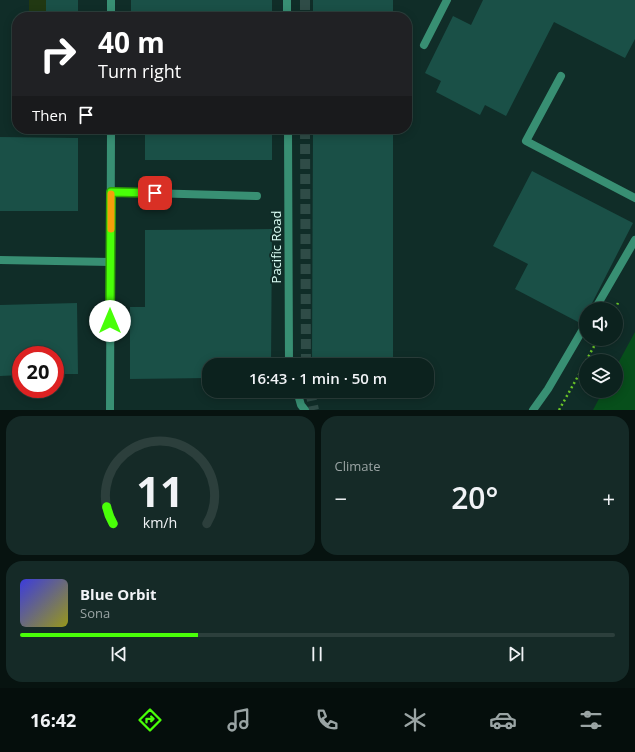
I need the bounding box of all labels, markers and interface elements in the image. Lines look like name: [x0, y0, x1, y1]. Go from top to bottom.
text: 40 m: [98, 23, 165, 61]
icon: right: [32, 28, 84, 80]
text: Turn right: [98, 59, 181, 83]
icon: arrive: [75, 104, 97, 126]
text: Then: [32, 105, 67, 125]
pin: [138, 176, 172, 210]
icon: arrive: [144, 182, 166, 204]
street label: Pacific Road: [267, 211, 285, 283]
position arrow: [89, 300, 131, 342]
map controls: [579, 302, 623, 398]
button: sound: [579, 302, 623, 346]
speed limit sign: 20: [12, 346, 64, 398]
button: layers: [579, 354, 623, 398]
text: 16:43 · 1 min · 50 m: [249, 368, 387, 388]
text: Climate: [335, 457, 380, 475]
text: 11: [136, 462, 184, 518]
text: 20°: [451, 477, 498, 518]
text: −: [335, 483, 347, 513]
text: +: [602, 483, 615, 513]
text: km/h: [143, 512, 178, 531]
text: Blue Orbit: [80, 584, 157, 604]
text: Sona: [80, 604, 110, 622]
icon: previous: [108, 643, 130, 665]
icon: pause: [306, 643, 328, 665]
icon: next: [505, 643, 527, 665]
icon: directions: [136, 706, 164, 734]
icon: music: [225, 706, 253, 734]
icon: phone: [313, 706, 341, 734]
icon: climate: [401, 706, 429, 734]
icon: car: [489, 706, 517, 734]
icon: filters: [577, 706, 605, 734]
text: 16:42: [30, 708, 76, 732]

